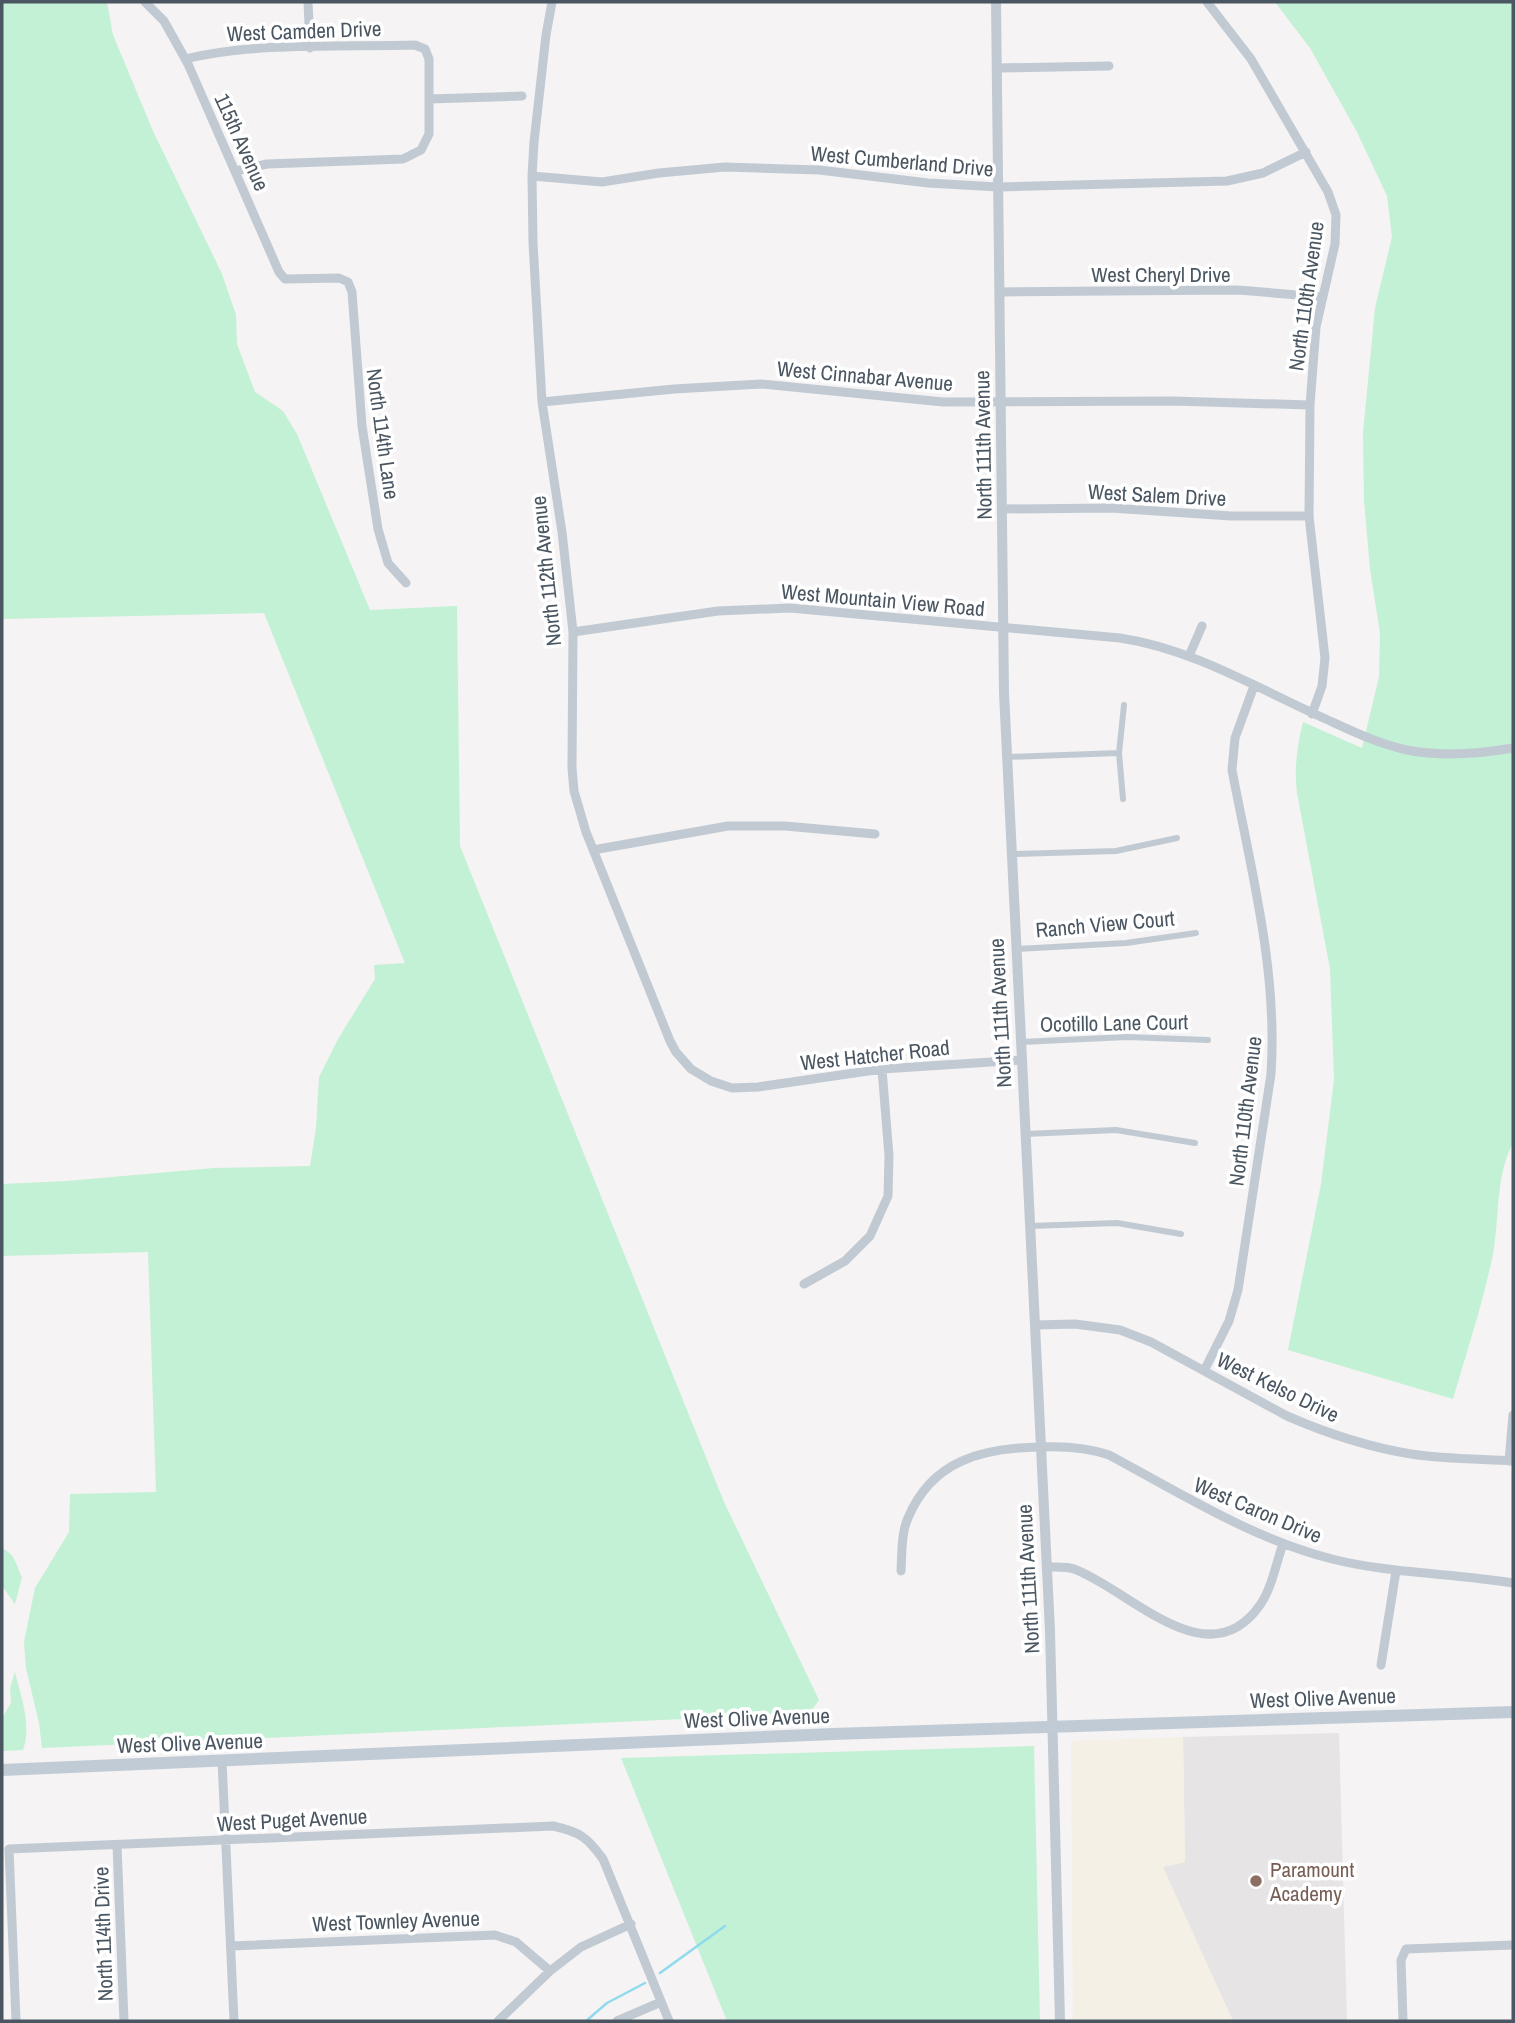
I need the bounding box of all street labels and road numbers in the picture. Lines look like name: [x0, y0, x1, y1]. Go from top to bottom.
street label: West Camden Drive: [226, 14, 382, 48]
street label: 115th Avenue: [208, 89, 276, 195]
street label: West Cumberland Drive: [809, 139, 995, 183]
street label: North 110th Avenue: [1281, 219, 1331, 373]
street label: West Cheryl Drive: [1091, 260, 1231, 289]
street label: West Cinnabar Avenue: [776, 354, 954, 398]
street label: North 114th Lane: [359, 367, 407, 501]
street label: North 111th Avenue: [967, 370, 999, 520]
street label: West Salem Drive: [1087, 477, 1227, 513]
street label: North 112th Avenue: [524, 495, 568, 647]
street label: West Mountain View Road: [780, 577, 986, 623]
street label: Ranch View Court: [1034, 903, 1176, 945]
street label: North 111th Avenue: [982, 938, 1018, 1088]
street label: Ocotillo Lane Court: [1040, 1007, 1189, 1039]
street label: West Hatcher Road: [799, 1033, 951, 1077]
street label: North 110th Avenue: [1221, 1034, 1269, 1188]
street label: West Kelso Drive: [1212, 1345, 1344, 1429]
street label: West Caron Drive: [1189, 1470, 1327, 1550]
street label: North 111th Avenue: [1010, 1504, 1046, 1654]
street label: West Olive Avenue: [1250, 1681, 1396, 1715]
street label: West Olive Avenue: [684, 1701, 830, 1735]
street label: West Olive Avenue: [117, 1726, 263, 1760]
street label: West Puget Avenue: [216, 1802, 368, 1838]
street label: North 114th Drive: [86, 1866, 120, 2002]
street label: West Townley Avenue: [312, 1904, 480, 1938]

